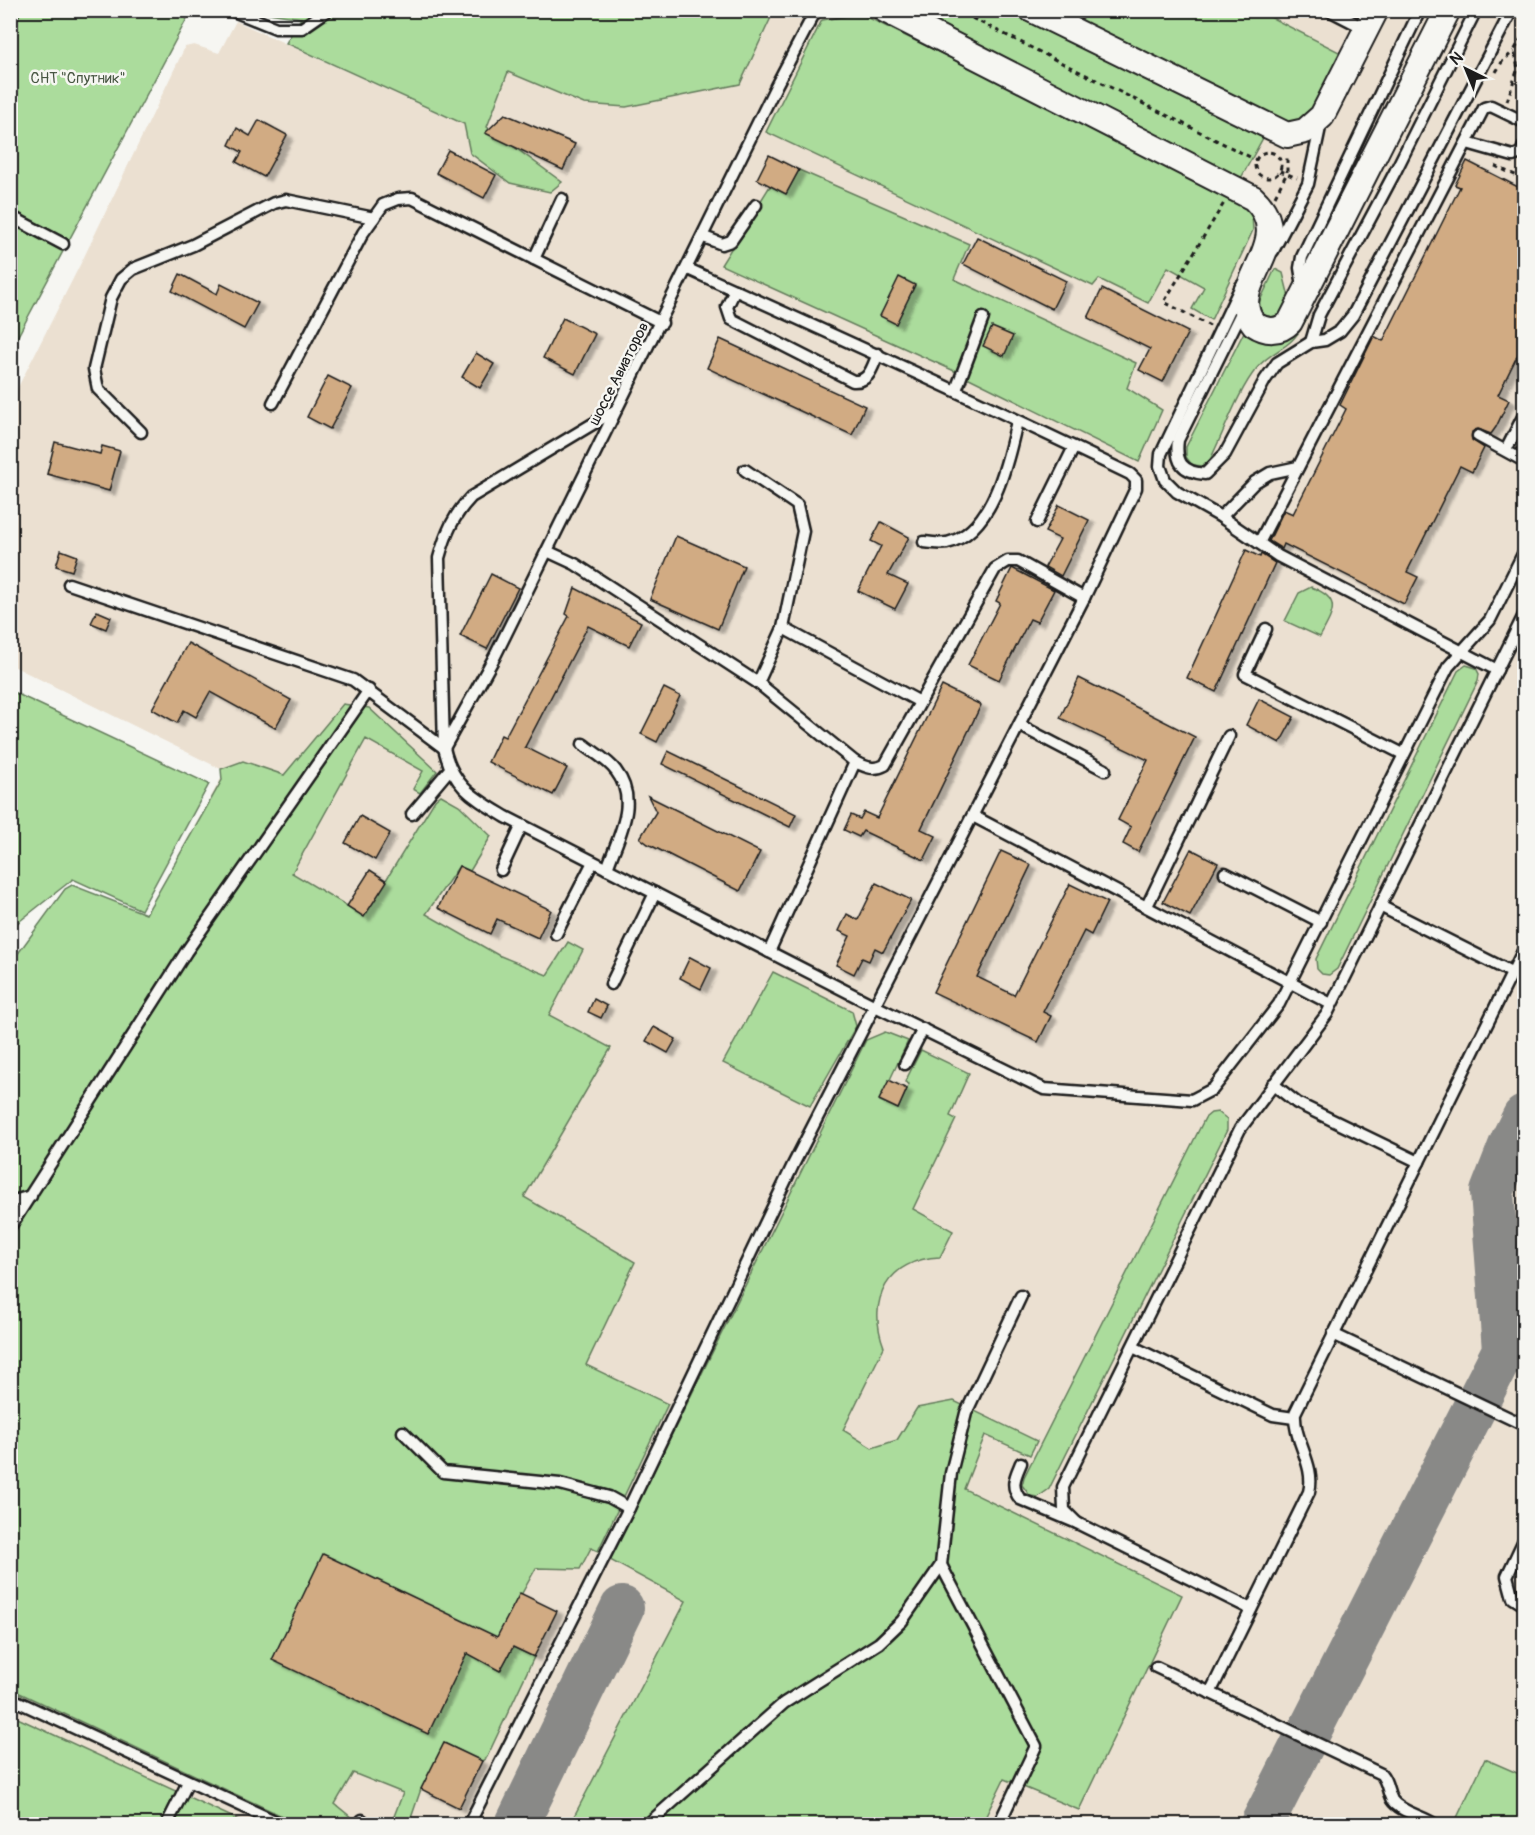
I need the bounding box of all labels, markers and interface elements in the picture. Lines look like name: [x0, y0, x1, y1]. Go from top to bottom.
north arrow: [1436, 39, 1496, 99]
text: N: [1446, 48, 1467, 70]
park label: СНТ "Спутник": [30, 69, 126, 88]
street label: шоссе Авиаторов: [585, 319, 653, 429]

